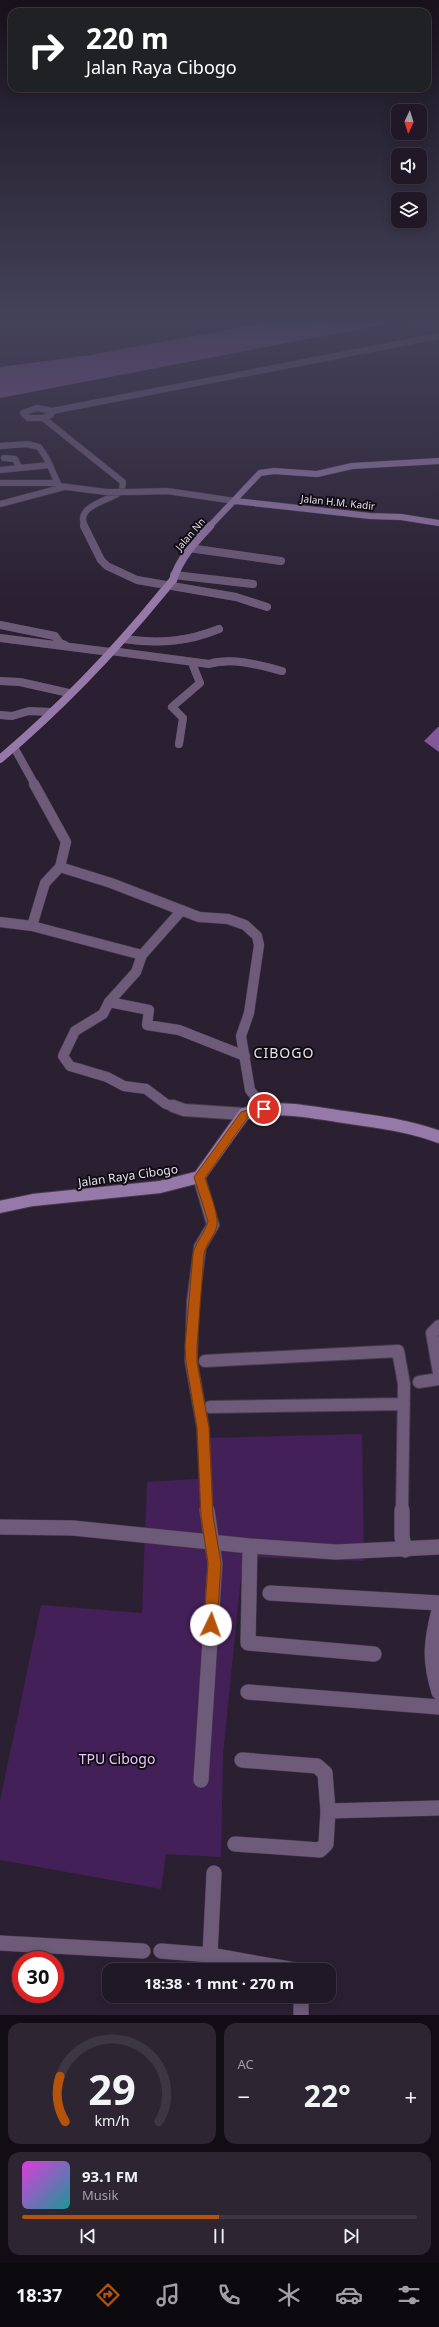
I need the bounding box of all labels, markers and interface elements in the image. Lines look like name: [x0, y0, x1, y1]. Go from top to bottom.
text: 220 m: [86, 19, 169, 57]
icon: right: [20, 24, 72, 76]
text: Jalan Raya Cibogo: [86, 55, 237, 79]
north arrow: [391, 104, 427, 140]
map controls: [391, 104, 427, 228]
button: sound: [391, 148, 427, 184]
button: layers: [391, 192, 427, 228]
street label: Jalan H.M. Kadir: [299, 491, 376, 513]
street label: Jalan Nn: [171, 515, 208, 554]
district label: CIBOGO: [254, 1043, 314, 1062]
pin: [247, 1092, 281, 1126]
icon: arrive: [253, 1098, 275, 1120]
street label: Jalan Raya Cibogo: [76, 1160, 179, 1191]
position arrow: [190, 1604, 232, 1646]
park label: TPU Cibogo: [79, 1749, 155, 1768]
speed limit sign: 30: [12, 1951, 64, 2003]
text: 18:38 · 1 mnt · 270 m: [144, 1973, 294, 1993]
text: AC: [238, 2055, 254, 2073]
text: 29: [88, 2060, 136, 2116]
text: 22°: [304, 2075, 351, 2116]
text: −: [238, 2081, 250, 2111]
text: +: [404, 2081, 417, 2111]
text: km/h: [94, 2110, 129, 2129]
text: 93.1 FM: [82, 2166, 138, 2186]
text: Musik: [82, 2186, 118, 2204]
icon: previous: [77, 2225, 99, 2247]
icon: pause: [208, 2225, 230, 2247]
icon: next: [340, 2225, 362, 2247]
icon: directions: [94, 2281, 122, 2309]
icon: music: [154, 2281, 182, 2309]
icon: phone: [215, 2281, 243, 2309]
icon: climate: [275, 2281, 303, 2309]
icon: car: [335, 2281, 363, 2309]
icon: filters: [395, 2281, 423, 2309]
text: 18:37: [16, 2283, 62, 2307]

